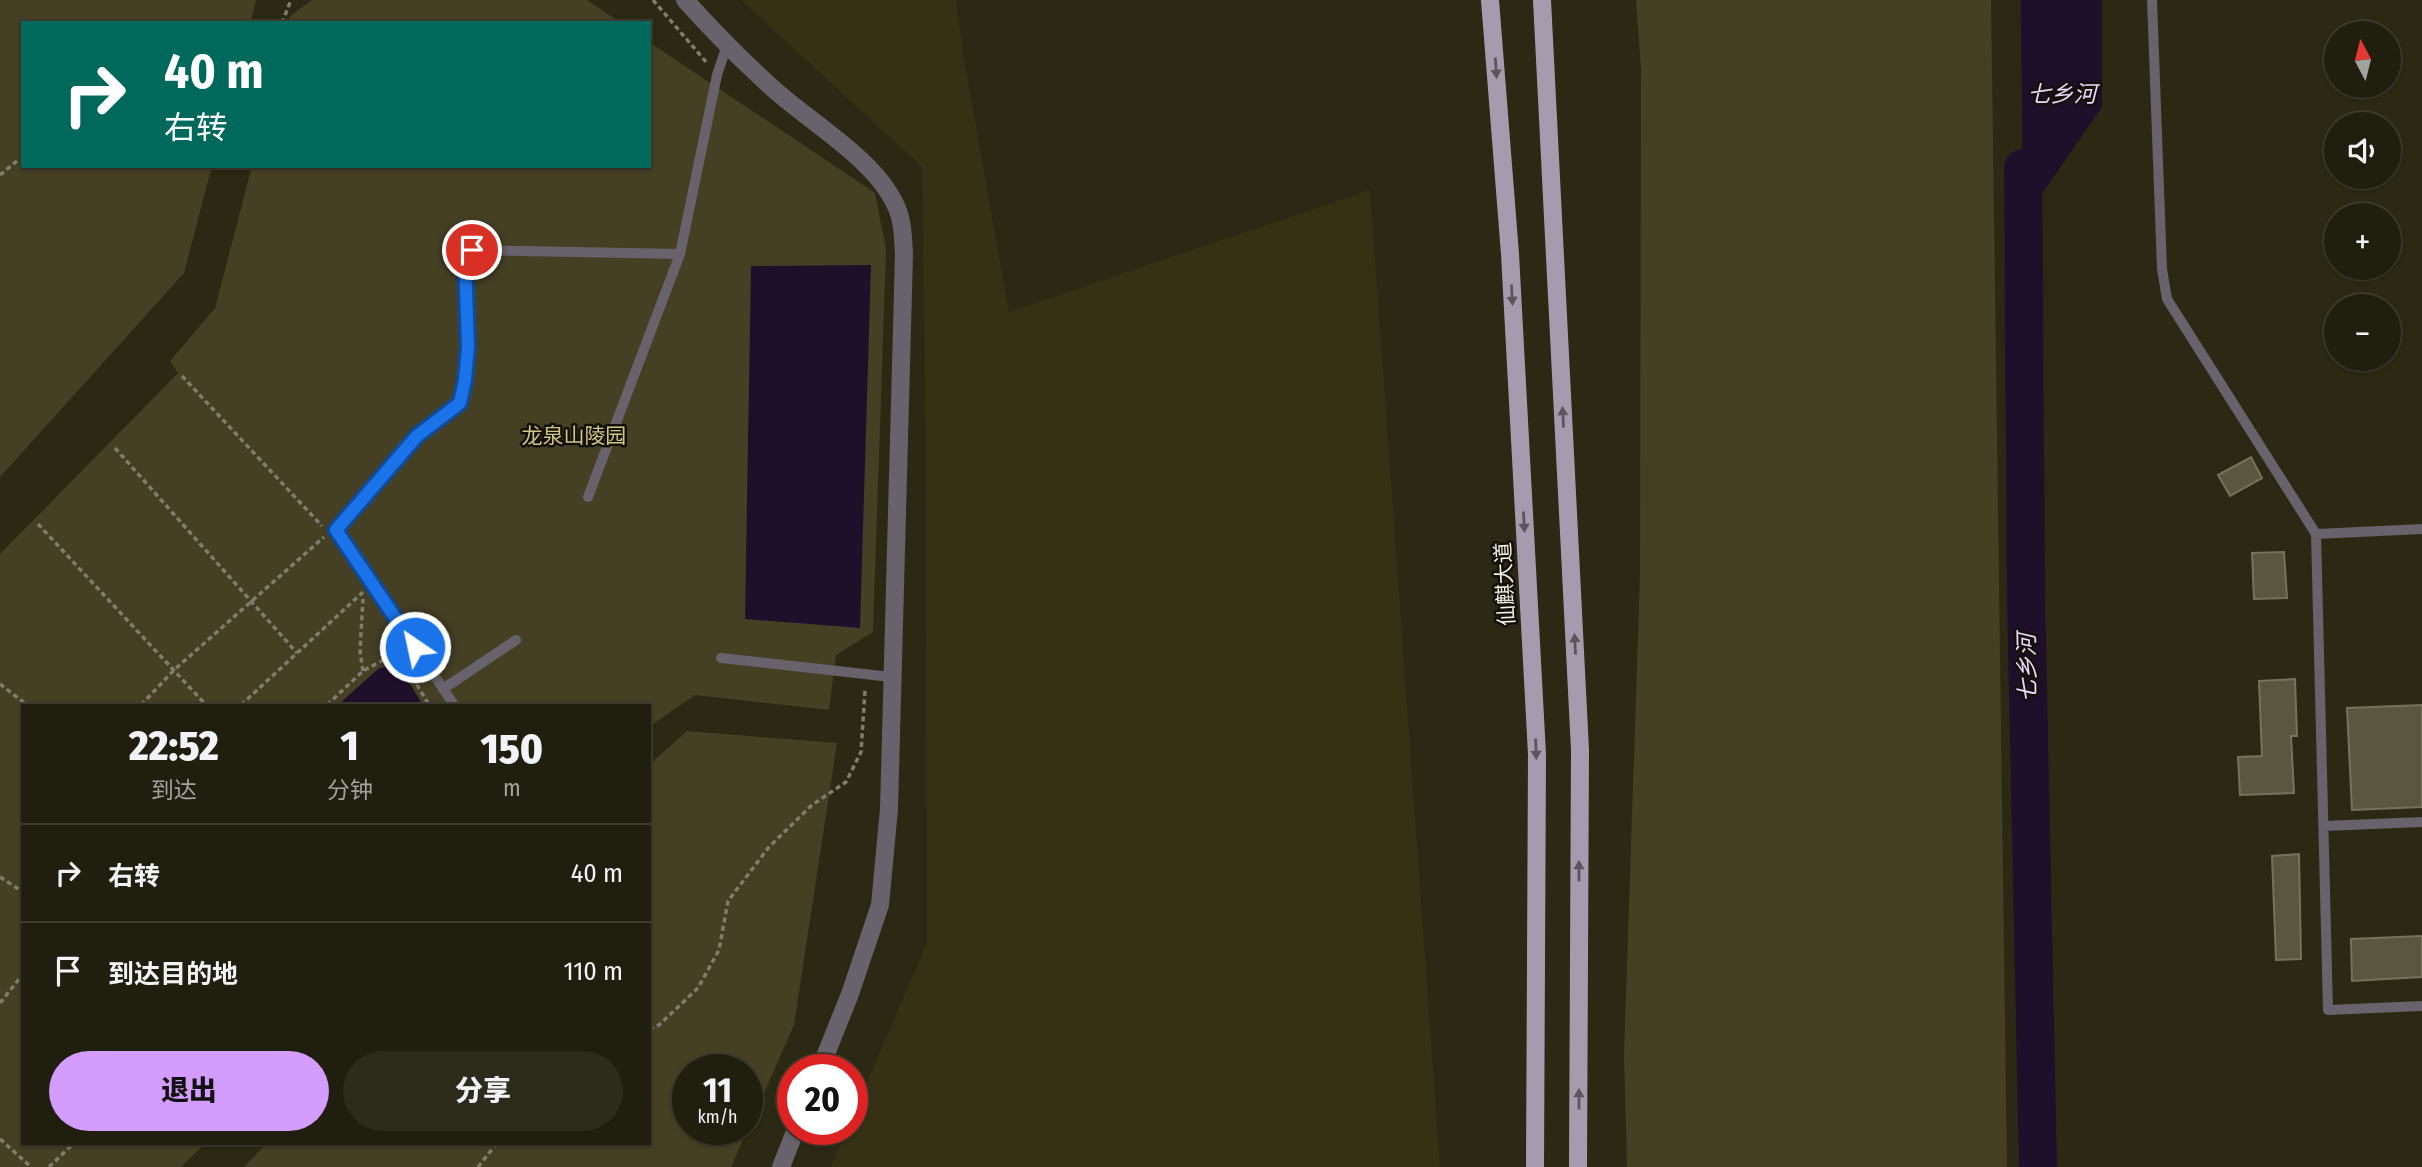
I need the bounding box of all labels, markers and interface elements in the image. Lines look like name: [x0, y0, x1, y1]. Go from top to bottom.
north arrow: [2324, 21, 2401, 98]
map controls: [2324, 21, 2401, 371]
text: 40 m: [164, 42, 264, 101]
icon: right: [49, 49, 140, 140]
one-way arrow: [1491, 57, 1502, 79]
water label: 七乡河: [2028, 80, 2101, 108]
text: 右转: [164, 109, 228, 147]
button: sound: [2324, 112, 2401, 189]
button: +: [2324, 203, 2401, 280]
pin: [442, 220, 502, 280]
icon: arrive: [453, 231, 491, 269]
one-way arrow: [1507, 284, 1518, 306]
button: −: [2324, 294, 2401, 371]
one-way arrow: [1558, 405, 1569, 427]
park label: 龙泉山陵园: [522, 423, 627, 449]
one-way arrow: [1519, 511, 1530, 533]
street label: 仙麒大道: [1490, 541, 1520, 627]
position arrow: [378, 610, 452, 684]
water label: 七乡河: [2012, 629, 2042, 703]
one-way arrow: [1569, 633, 1580, 655]
text: 22:52: [129, 721, 219, 771]
text: 1: [341, 721, 359, 771]
text: 150: [481, 724, 543, 774]
one-way arrow: [1531, 739, 1542, 761]
text: m: [503, 774, 521, 802]
text: 到达: [151, 776, 197, 804]
text: 分钟: [327, 776, 373, 804]
icon: right: [49, 854, 87, 892]
text: 40 m: [571, 858, 623, 889]
one-way arrow: [1573, 860, 1585, 882]
text: 右转: [108, 861, 160, 892]
icon: arrive: [49, 952, 87, 990]
text: 110 m: [563, 956, 623, 987]
text: 到达目的地: [108, 959, 238, 990]
button: 退出: [49, 1051, 329, 1131]
button: 分享: [343, 1051, 623, 1131]
speed limit sign: 20: [777, 1054, 868, 1145]
text: 11: [703, 1069, 732, 1111]
one-way arrow: [1573, 1088, 1585, 1110]
text: km/h: [697, 1106, 738, 1128]

